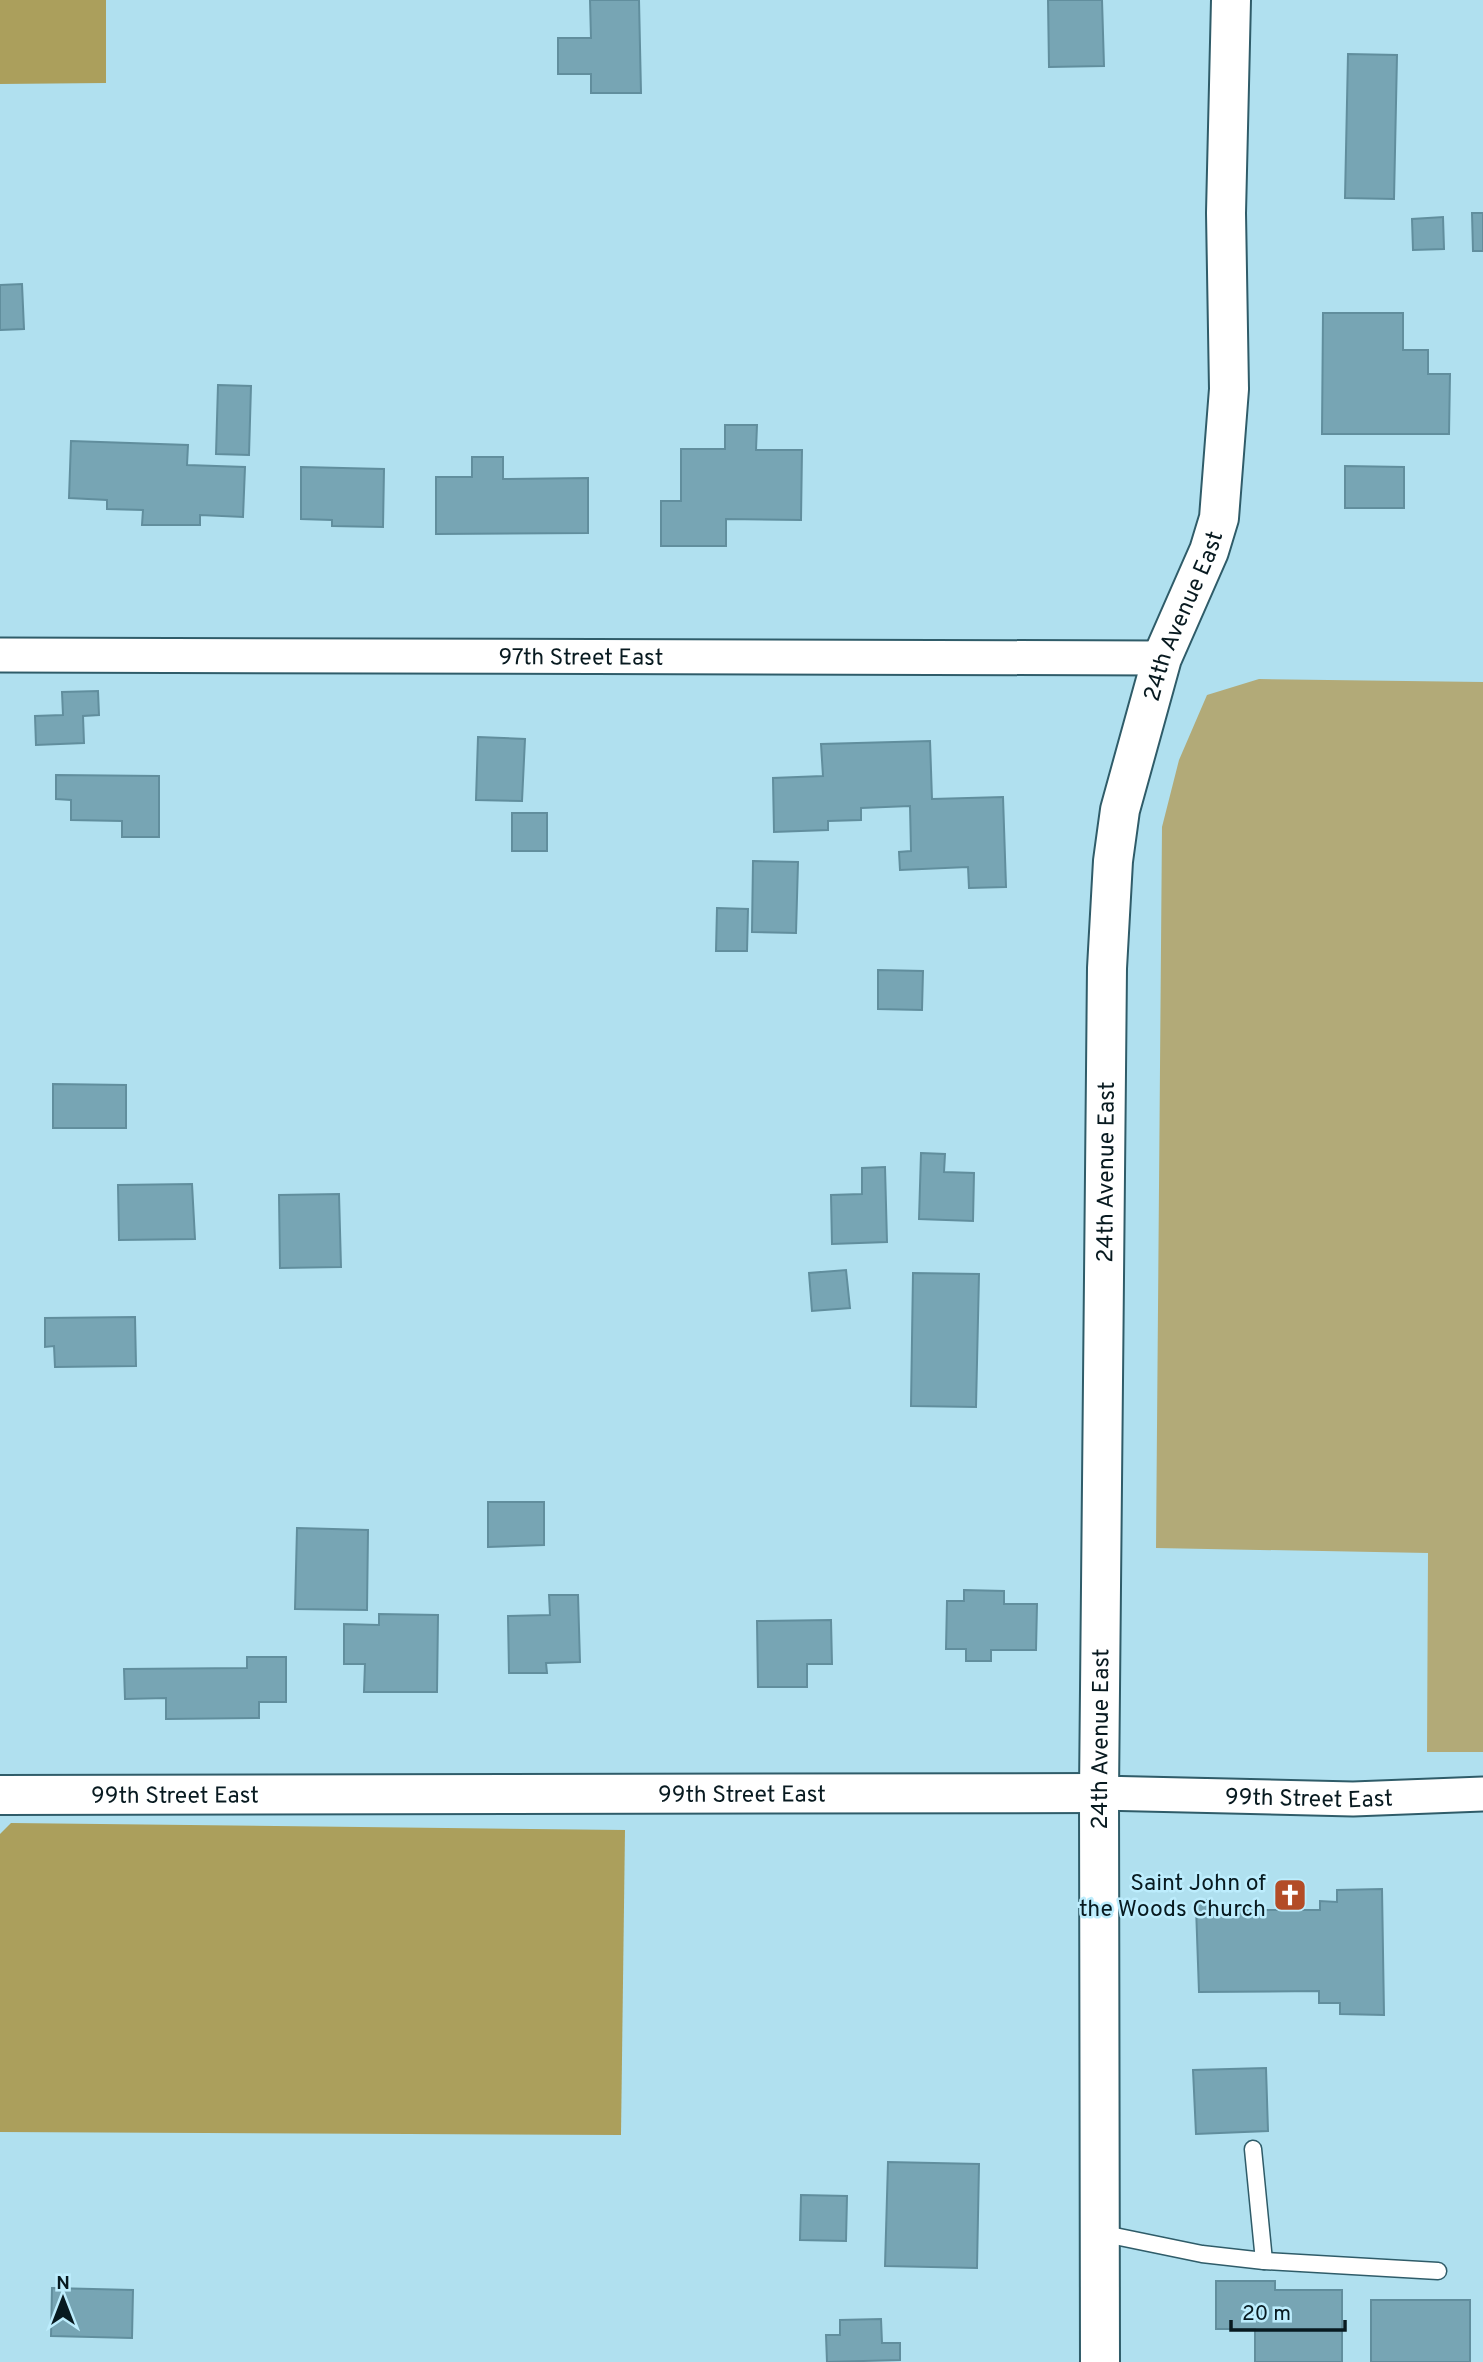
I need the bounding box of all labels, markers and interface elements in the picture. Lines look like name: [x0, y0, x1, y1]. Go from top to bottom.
street label: 24th Avenue East: [1139, 528, 1231, 705]
street label: 97th Street East: [499, 644, 663, 674]
street label: 24th Avenue East: [1092, 1081, 1123, 1263]
street label: 24th Avenue East: [1087, 1648, 1117, 1830]
street label: 99th Street East: [658, 1781, 826, 1811]
street label: 99th Street East: [91, 1783, 259, 1812]
street label: 99th Street East: [1225, 1784, 1393, 1816]
place label: Saint John of the Woods Church: [1079, 1870, 1266, 1925]
church icon: Saint John of the Woods Church: [1271, 1876, 1309, 1914]
north arrow: [28, 2264, 98, 2334]
text: N: [56, 2272, 70, 2296]
scale bar: [1231, 2288, 1345, 2332]
text: 20 m: [1242, 2301, 1291, 2328]

